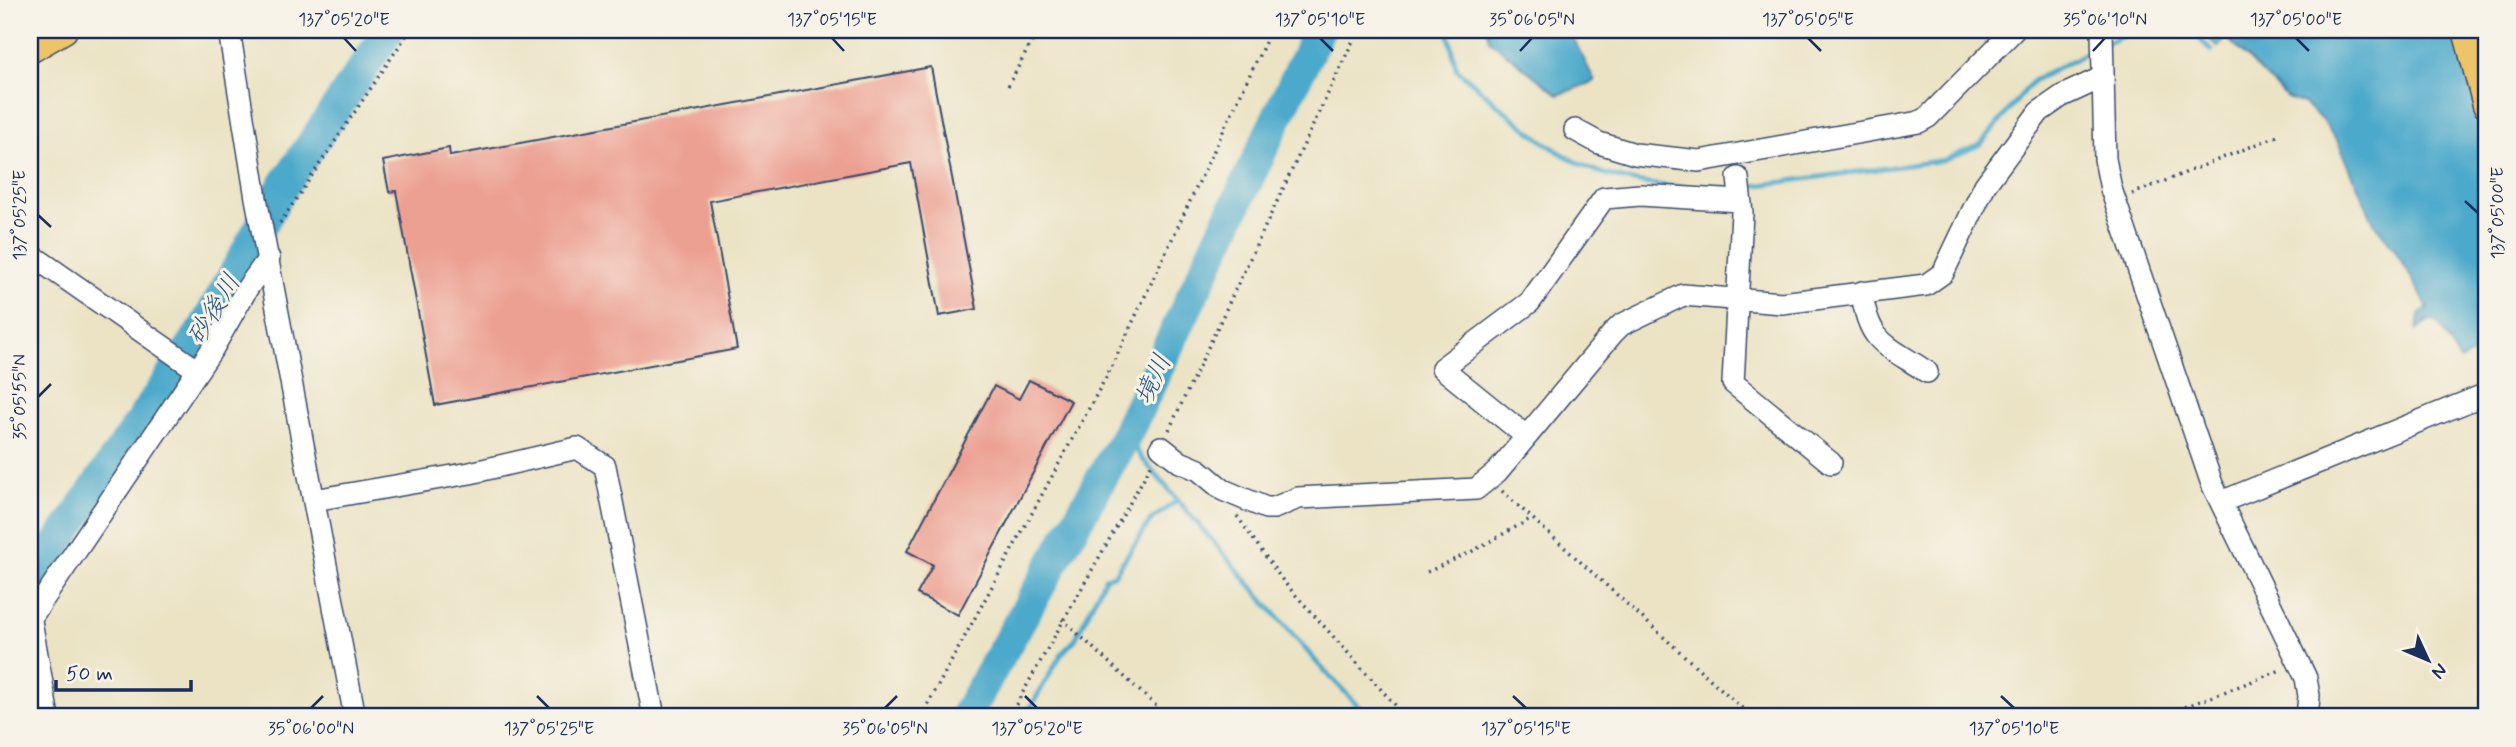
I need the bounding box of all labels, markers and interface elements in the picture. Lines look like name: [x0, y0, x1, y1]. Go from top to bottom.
text: 137°05'20"E: [298, 8, 390, 32]
text: 137°05'15"E: [787, 8, 877, 32]
text: 137°05'10"E: [1275, 8, 1365, 32]
text: 35°06'05"N: [1489, 8, 1575, 32]
text: 137°05'05"E: [1762, 8, 1854, 32]
text: 35°06'10"N: [2063, 8, 2147, 32]
text: 137°05'00"E: [2250, 8, 2342, 32]
text: 137°05'00"E: [2486, 167, 2510, 259]
text: 137°05'25"E: [8, 170, 32, 260]
water label: 砂後川: [180, 268, 249, 352]
water label: 境川: [1127, 349, 1180, 411]
text: 35°05'55"N: [8, 354, 32, 440]
north arrow: [2394, 624, 2464, 694]
scale bar: [56, 649, 191, 693]
text: N: [2426, 658, 2453, 684]
text: 50 m: [66, 660, 113, 688]
text: 35°06'00"N: [268, 717, 354, 741]
text: 137°05'25"E: [504, 717, 594, 741]
text: 35°06'05"N: [842, 717, 928, 741]
text: 137°05'20"E: [991, 717, 1083, 741]
text: 137°05'15"E: [1481, 717, 1571, 741]
text: 137°05'10"E: [1969, 717, 2059, 741]

